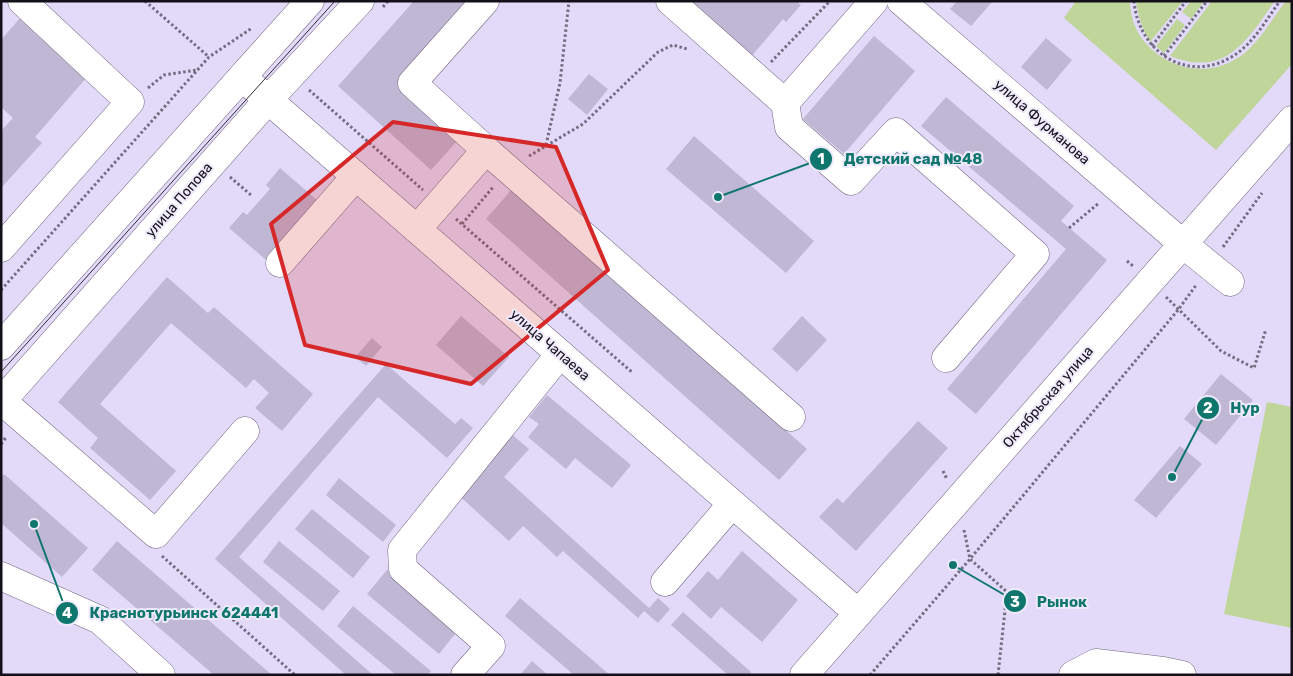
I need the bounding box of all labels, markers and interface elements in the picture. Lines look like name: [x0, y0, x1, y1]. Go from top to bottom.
street label: улица Фурманова: [991, 76, 1093, 168]
callout: Детский сад №48: [808, 144, 992, 174]
text: 1: [817, 150, 825, 168]
text: Детский сад №48: [844, 150, 982, 168]
street label: улица Попова: [142, 159, 216, 241]
street label: улица Чапаева: [507, 306, 593, 384]
street label: Октябрьская улица: [999, 343, 1097, 451]
callout: Нур: [1196, 393, 1270, 423]
text: 2: [1203, 399, 1213, 417]
text: Нур: [1230, 399, 1260, 417]
callout: Рынок: [1002, 586, 1097, 616]
text: 3: [1010, 593, 1020, 611]
text: Рынок: [1037, 593, 1087, 611]
callout: Краснотурьинск 624441: [54, 598, 288, 628]
text: 4: [62, 604, 72, 622]
text: Краснотурьинск 624441: [90, 604, 278, 622]

